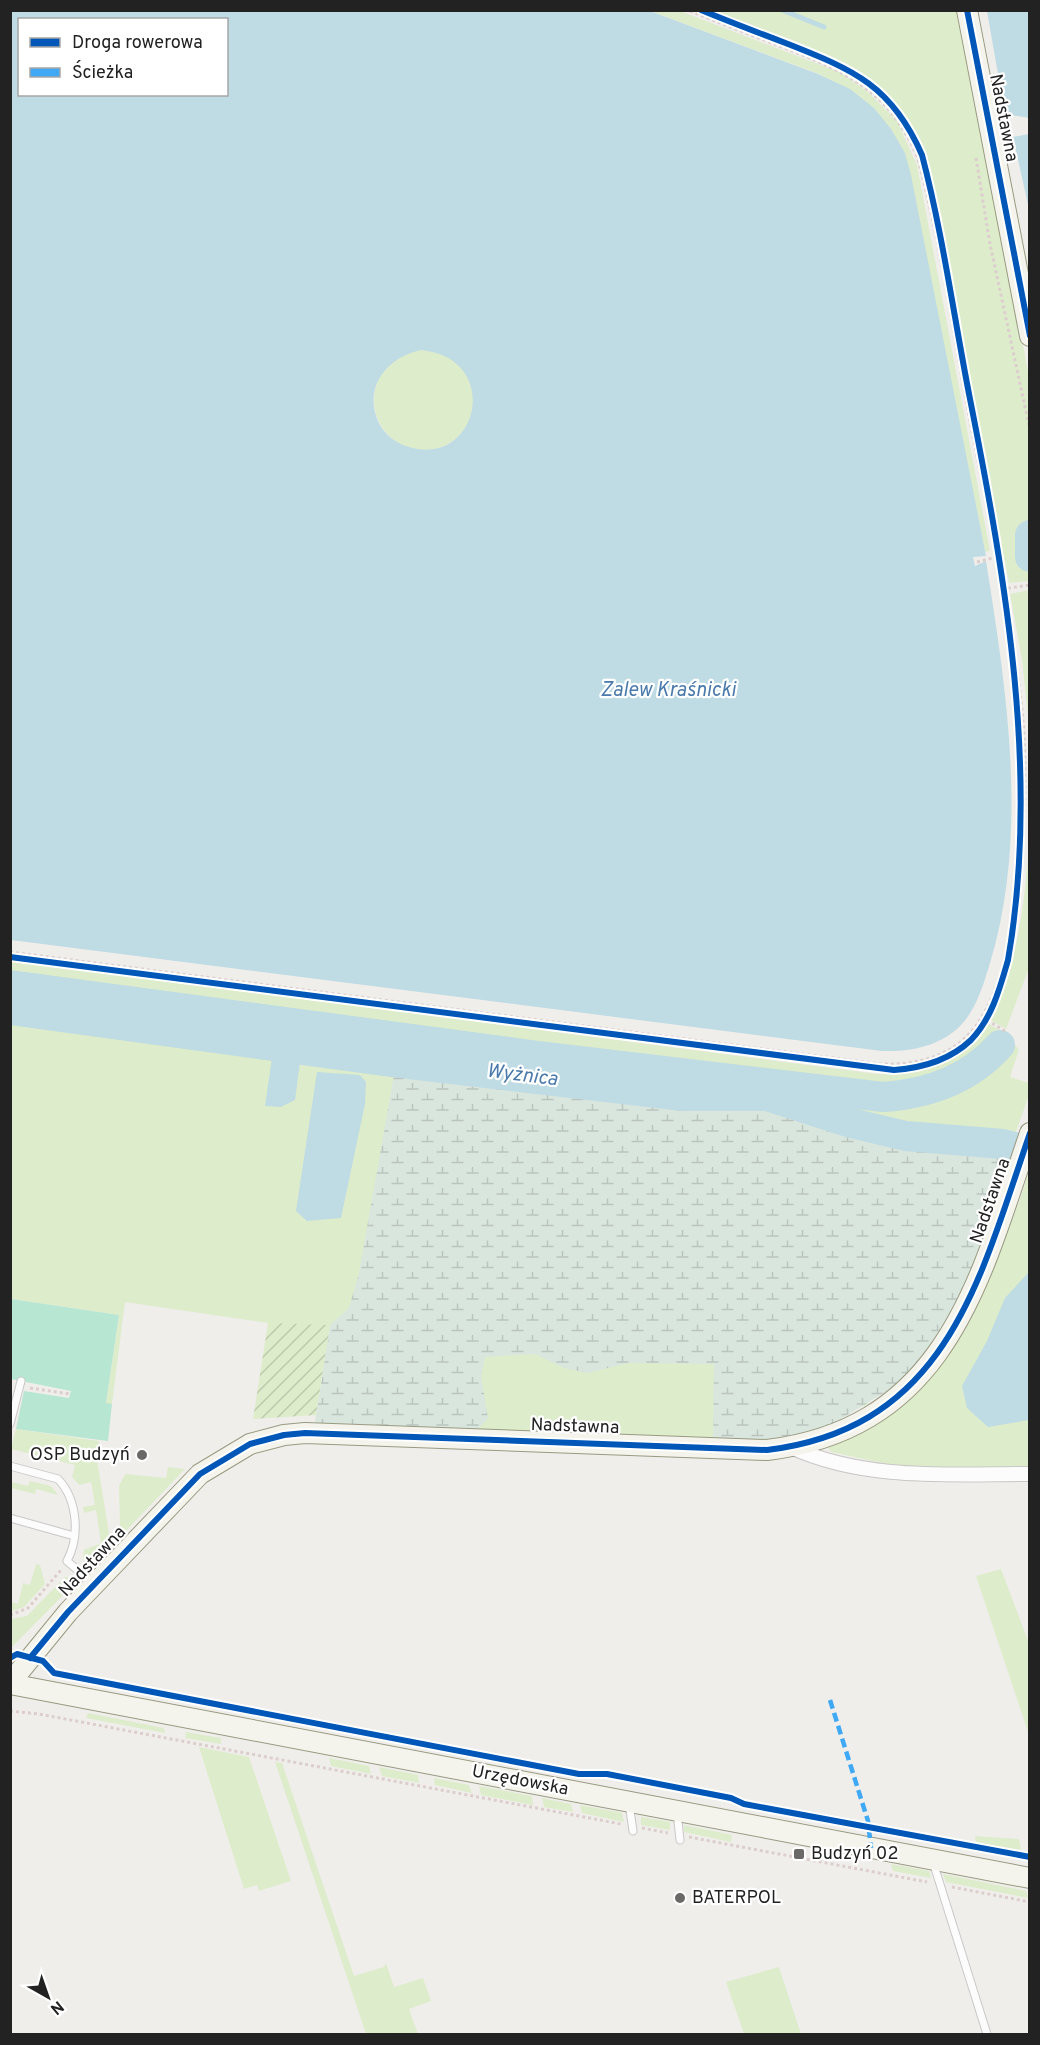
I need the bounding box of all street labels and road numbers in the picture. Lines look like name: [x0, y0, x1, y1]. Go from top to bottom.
street label: Nadstawna: [983, 72, 1023, 164]
street label: Nadstawna: [966, 1155, 1016, 1247]
street label: Nadstawna: [530, 1414, 620, 1440]
street label: Nadstawna: [54, 1522, 132, 1602]
street label: Urzędowska: [470, 1760, 570, 1802]

